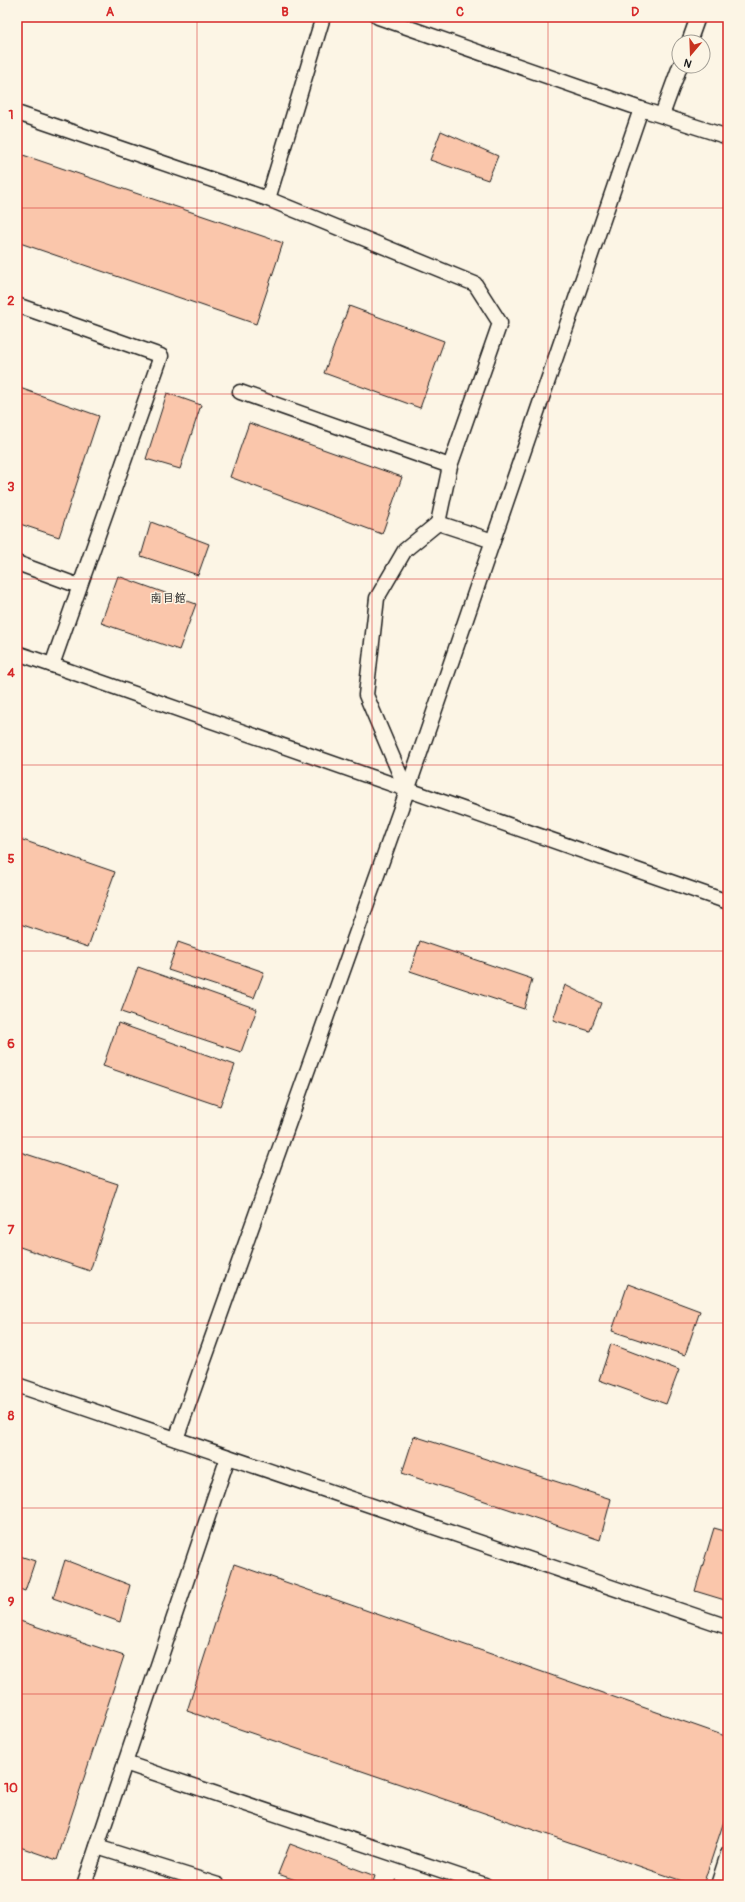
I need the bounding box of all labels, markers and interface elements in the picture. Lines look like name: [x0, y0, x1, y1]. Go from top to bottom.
text: A: [106, 4, 115, 20]
text: B: [281, 4, 289, 20]
text: C: [456, 4, 464, 20]
text: D: [631, 4, 639, 20]
north arrow: [671, 34, 711, 74]
text: N: [682, 55, 694, 70]
text: 1: [8, 107, 14, 123]
text: 2: [7, 293, 15, 309]
text: 3: [7, 479, 15, 495]
district label: 南目館: [150, 591, 186, 606]
text: 4: [7, 665, 15, 681]
text: 5: [7, 851, 15, 867]
text: 6: [7, 1036, 15, 1052]
text: 7: [8, 1222, 15, 1238]
text: 8: [8, 1408, 15, 1424]
text: 9: [8, 1594, 15, 1610]
text: 10: [4, 1780, 18, 1796]

